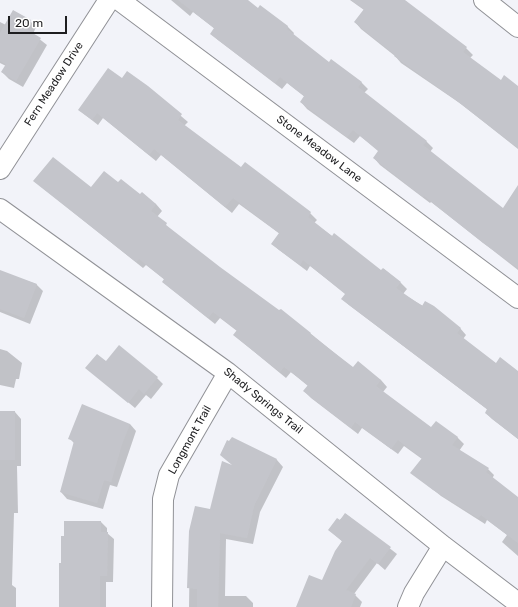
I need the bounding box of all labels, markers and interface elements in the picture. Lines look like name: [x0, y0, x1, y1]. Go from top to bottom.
scale bar: [10, 8, 69, 34]
text: 20 m: [15, 16, 43, 30]
street label: Fern Meadow Drive: [22, 39, 86, 129]
street label: Stone Meadow Lane: [274, 113, 364, 185]
street label: Shady Springs Trail: [221, 365, 305, 437]
street label: Longmont Trail: [166, 403, 214, 477]

